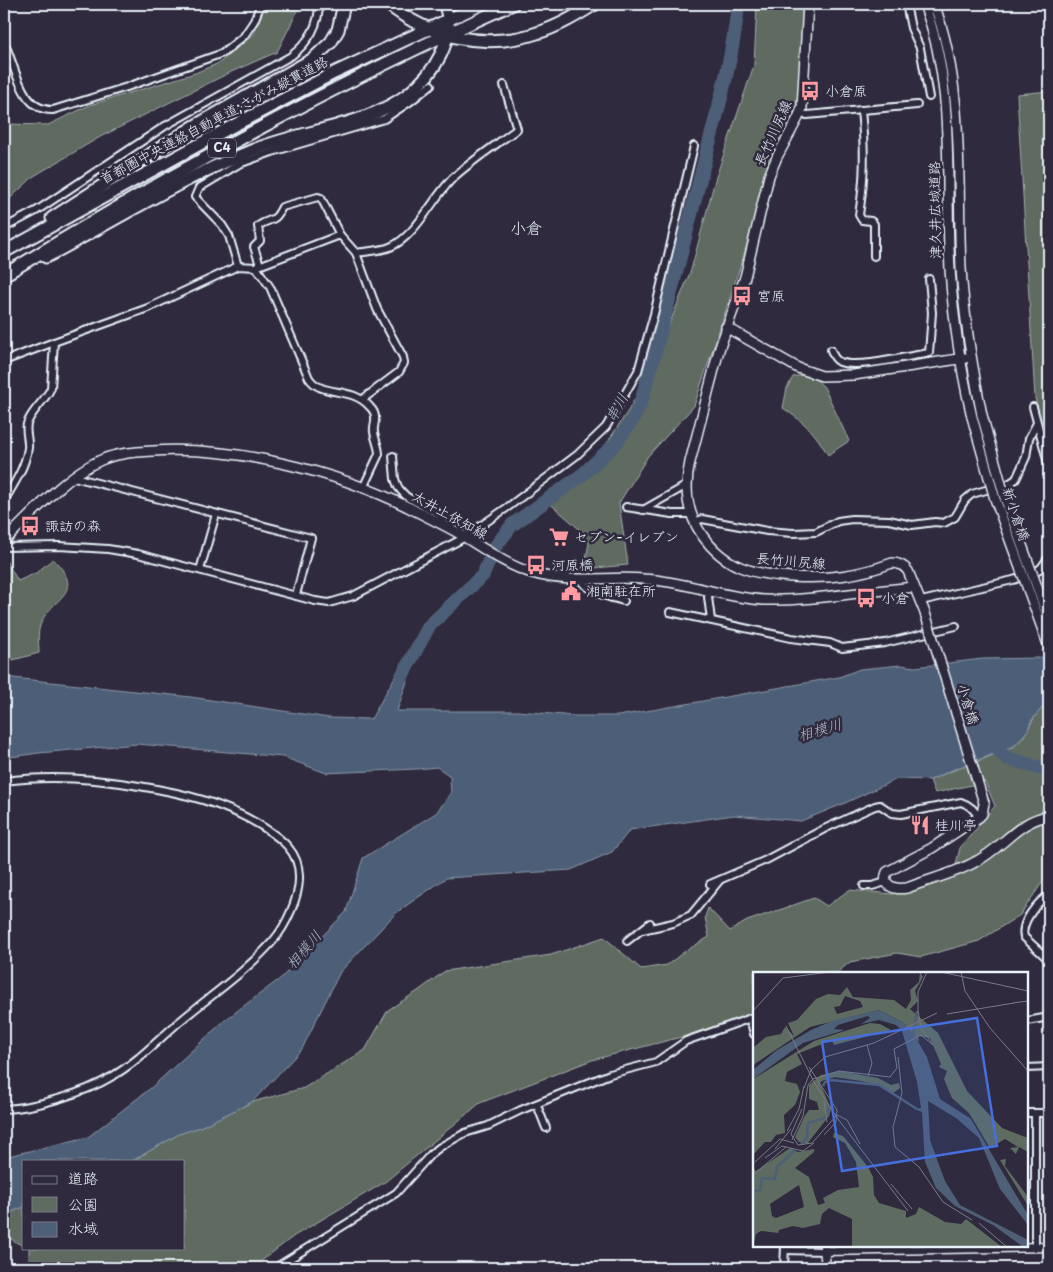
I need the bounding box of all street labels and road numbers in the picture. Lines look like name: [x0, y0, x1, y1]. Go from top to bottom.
street label: 首都圏中央連絡自動車道;さがみ縦貫道路: [96, 50, 332, 189]
street label: 長竹川尻線: [749, 97, 796, 169]
road number: C4: [208, 138, 236, 158]
street label: 津久井広域道路: [923, 161, 946, 259]
street label: 新小倉橋: [997, 484, 1036, 544]
street label: 太井上依知線: [408, 485, 492, 544]
street label: 長竹川尻線: [755, 547, 827, 574]
street label: 小倉橋: [952, 681, 985, 727]

